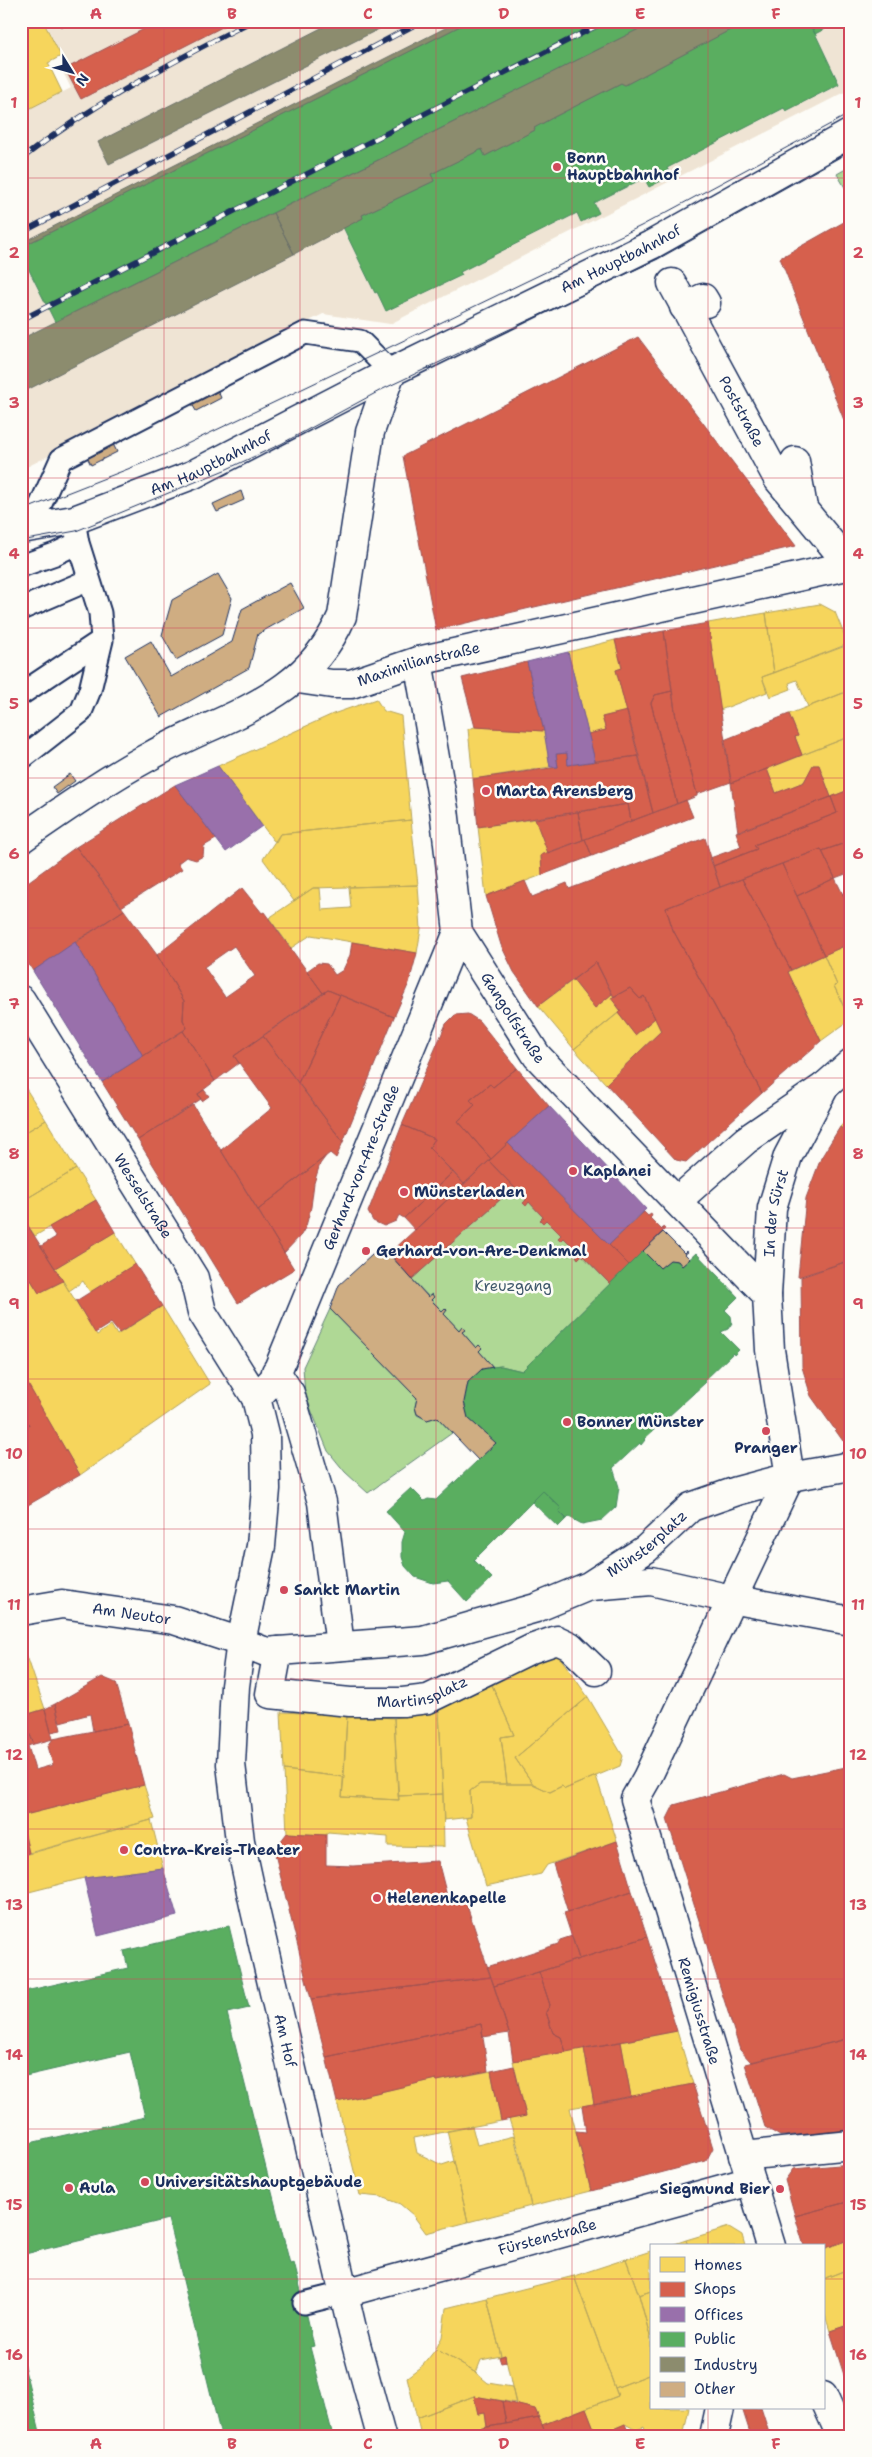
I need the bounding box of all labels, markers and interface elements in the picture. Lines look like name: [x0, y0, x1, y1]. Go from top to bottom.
text: A: [90, 3, 102, 24]
text: B: [227, 3, 237, 24]
text: C: [363, 3, 373, 24]
text: D: [498, 3, 510, 24]
text: E: [635, 3, 645, 24]
text: F: [771, 3, 781, 24]
north arrow: [48, 48, 98, 98]
text: N: [72, 70, 93, 90]
text: 1: [10, 92, 18, 113]
text: 1: [854, 92, 862, 113]
place label: Bonn Hauptbahnhof: [567, 148, 679, 185]
marker: Bonn Hauptbahnhof: [551, 161, 563, 173]
street label: Am Hauptbahnhof: [557, 220, 685, 298]
text: 2: [8, 242, 20, 263]
text: 2: [852, 242, 864, 263]
street label: Poststraße: [714, 372, 769, 451]
text: 3: [8, 392, 20, 413]
text: 3: [852, 392, 864, 413]
street label: Am Hauptbahnhof: [147, 425, 275, 500]
text: 4: [8, 543, 20, 564]
text: 4: [852, 543, 864, 564]
street label: Maximilianstraße: [355, 638, 482, 691]
text: 5: [9, 693, 19, 714]
text: 5: [853, 693, 863, 714]
place label: Marta Arensberg: [496, 781, 634, 801]
marker: Marta Arensberg: [480, 785, 492, 797]
text: 6: [8, 843, 20, 864]
text: 6: [852, 843, 864, 864]
street label: Gangolfstraße: [476, 968, 549, 1068]
text: 7: [8, 993, 20, 1014]
text: 7: [852, 993, 864, 1014]
street label: Gerhard-von-Are-Straße: [318, 1082, 404, 1253]
text: 8: [8, 1143, 20, 1164]
text: 8: [852, 1143, 864, 1164]
street label: Wesselstraße: [109, 1150, 177, 1242]
place label: Kaplanei: [583, 1161, 651, 1181]
marker: Kaplanei: [567, 1165, 579, 1177]
street label: In der Sürst: [759, 1167, 793, 1257]
place label: Münsterladen: [414, 1182, 525, 1202]
marker: Münsterladen: [398, 1186, 410, 1198]
place label: Gerhard-von-Are-Denkmal: [376, 1241, 587, 1261]
marker: Gerhard-von-Are-Denkmal: [360, 1245, 372, 1257]
park label: Kreuzgang: [474, 1276, 552, 1296]
text: 9: [8, 1293, 20, 1314]
text: 9: [852, 1293, 864, 1314]
place label: Bonner Münster: [577, 1412, 704, 1432]
marker: Bonner Münster: [561, 1416, 573, 1428]
marker: Pranger: [760, 1425, 772, 1437]
place label: Pranger: [734, 1438, 798, 1458]
text: 10: [5, 1443, 23, 1464]
text: 10: [849, 1443, 867, 1464]
street label: Münsterplatz: [603, 1506, 691, 1582]
place label: Sankt Martin: [294, 1580, 400, 1600]
marker: Sankt Martin: [278, 1584, 290, 1596]
text: 11: [7, 1594, 21, 1615]
text: 11: [851, 1594, 865, 1615]
street label: Am Neutor: [91, 1598, 172, 1629]
street label: Martinsplatz: [377, 1671, 471, 1712]
text: 12: [5, 1744, 23, 1765]
text: 12: [849, 1744, 867, 1765]
place label: Contra-Kreis-Theater: [134, 1840, 300, 1860]
marker: Contra-Kreis-Theater: [118, 1844, 130, 1856]
place label: Helenenkapelle: [387, 1888, 506, 1908]
marker: Helenenkapelle: [371, 1892, 383, 1904]
text: 13: [5, 1894, 23, 1915]
text: 13: [849, 1894, 867, 1915]
street label: Remigiusstraße: [673, 1955, 725, 2067]
street label: Am Hof: [269, 2012, 301, 2070]
text: 14: [5, 2044, 23, 2065]
text: 14: [849, 2044, 867, 2065]
place label: Universitätshauptgebäude: [155, 2172, 362, 2192]
marker: Universitätshauptgebäude: [139, 2176, 151, 2188]
place label: Aula: [79, 2178, 116, 2198]
place label: Siegmund Bier: [660, 2179, 770, 2199]
marker: Aula: [63, 2182, 75, 2194]
marker: Siegmund Bier: [774, 2183, 786, 2195]
text: 15: [5, 2194, 23, 2215]
text: 15: [849, 2194, 867, 2215]
street label: Fürstenstraße: [496, 2214, 599, 2260]
legend: [650, 2244, 824, 2410]
text: Homes: [694, 2255, 742, 2275]
text: Shops: [694, 2279, 736, 2299]
text: Offices: [694, 2305, 743, 2325]
text: Public: [694, 2329, 736, 2349]
text: 16: [5, 2344, 23, 2365]
text: 16: [849, 2344, 867, 2365]
text: Industry: [694, 2355, 758, 2375]
text: Other: [694, 2379, 736, 2399]
text: A: [90, 2433, 102, 2454]
text: B: [227, 2433, 237, 2454]
text: C: [363, 2433, 373, 2454]
text: D: [498, 2433, 510, 2454]
text: E: [635, 2433, 645, 2454]
text: F: [771, 2433, 781, 2454]

